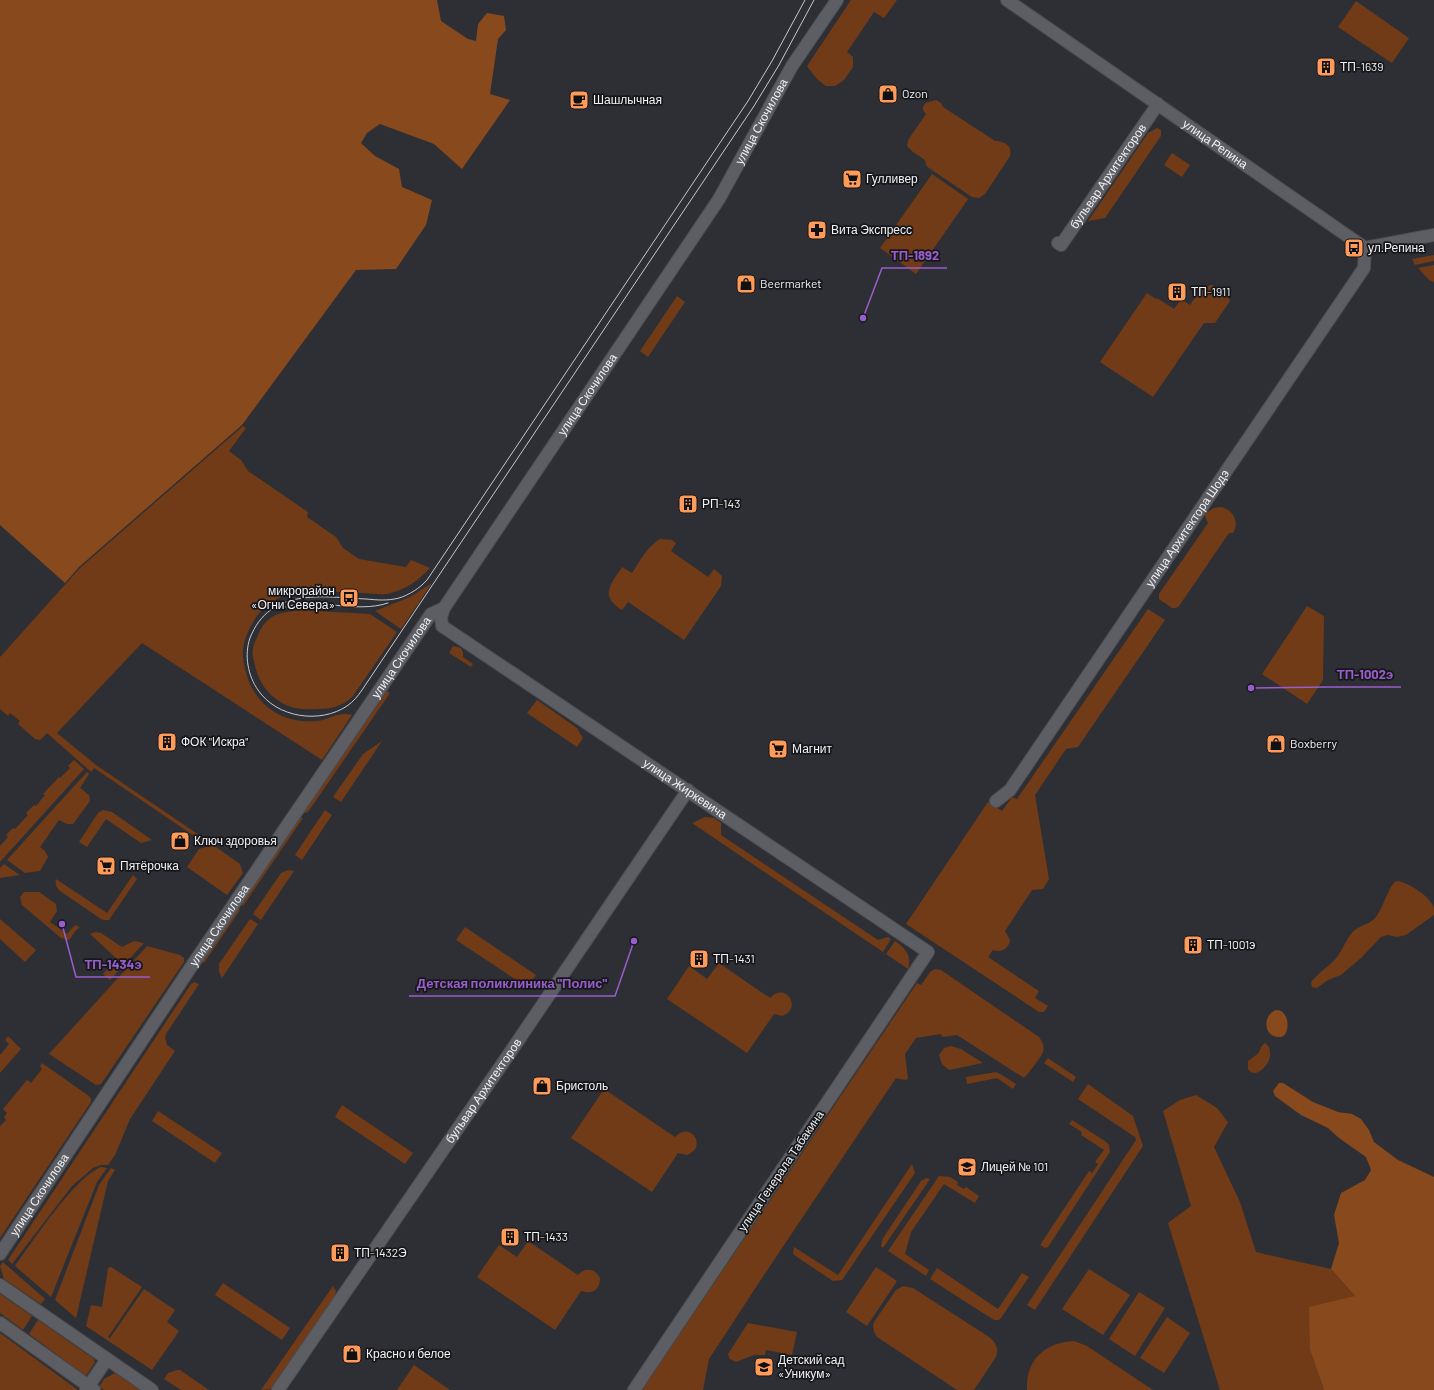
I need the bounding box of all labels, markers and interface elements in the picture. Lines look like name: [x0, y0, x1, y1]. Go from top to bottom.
building icon: ТП-1639: [1315, 56, 1337, 78]
place label: ТП-1639: [1340, 59, 1384, 73]
street label: улица Скочилова: [731, 76, 790, 167]
shop icon: Ozon: [877, 83, 899, 105]
place label: Ozon: [902, 86, 928, 100]
cafe icon: Шашлычная: [568, 89, 590, 111]
place label: Шашлычная: [593, 92, 662, 106]
street label: улица Репина: [1180, 116, 1251, 171]
street label: бульвар Архитекторов: [1066, 121, 1148, 231]
supermarket icon: Гулливер: [841, 168, 863, 190]
place label: Гулливер: [866, 171, 918, 186]
pharmacy icon: Вита Экспресс: [806, 219, 828, 241]
place label: Вита Экспресс: [831, 222, 912, 237]
bus stop icon: ул.Репина: [1343, 237, 1365, 259]
place label: ул.Репина: [1368, 240, 1425, 255]
callout: ТП-1892: [882, 243, 947, 268]
text: ТП-1892: [891, 247, 939, 263]
shop icon: Beermarket: [735, 273, 757, 295]
place label: Beermarket: [760, 276, 822, 290]
building icon: ТП-1911: [1166, 281, 1188, 303]
place label: ТП-1911: [1191, 284, 1230, 298]
street label: улица Скочилова: [554, 350, 619, 438]
street label: улица Архитектора Шодэ: [1142, 466, 1231, 590]
building icon: РП-143: [677, 493, 699, 515]
place label: РП-143: [702, 496, 740, 510]
place label: микрорайон «Огни Севера»: [251, 583, 335, 612]
bus stop icon: микрорайон «Огни Севера»: [338, 587, 360, 609]
street label: улица Скочилова: [368, 613, 433, 701]
callout: ТП-1002э: [1329, 662, 1401, 687]
text: ТП-1002э: [1337, 666, 1393, 682]
building icon: ФОК "Искра": [156, 731, 178, 753]
shop icon: Boxberry: [1265, 733, 1287, 755]
place label: ФОК "Искра": [181, 734, 248, 749]
place label: Boxberry: [1290, 736, 1338, 750]
supermarket icon: Магнит: [767, 738, 789, 760]
place label: Магнит: [792, 741, 833, 755]
street label: улица Жиркевича: [640, 755, 730, 821]
shop icon: Ключ здоровья: [169, 830, 191, 852]
place label: Ключ здоровья: [194, 833, 277, 848]
supermarket icon: Пятёрочка: [95, 855, 117, 877]
place label: Пятёрочка: [120, 858, 179, 873]
street label: улица Скочилова: [186, 881, 251, 969]
building icon: ТП-1001э: [1182, 934, 1204, 956]
place label: ТП-1001э: [1207, 937, 1255, 951]
building icon: ТП-1431: [688, 948, 710, 970]
place label: ТП-1431: [713, 951, 755, 965]
callout: ТП-1434э: [76, 952, 150, 977]
text: ТП-1434э: [84, 956, 142, 972]
callout: Детская поликлиника "Полис": [409, 971, 615, 996]
text: Детская поликлиника "Полис": [417, 975, 608, 991]
street label: бульвар Архитекторов: [442, 1035, 524, 1145]
shop icon: Бристоль: [531, 1075, 553, 1097]
place label: Бристоль: [556, 1078, 608, 1093]
street label: улица Генерала Табакина: [735, 1107, 827, 1234]
street label: улица Скочилова: [6, 1150, 71, 1239]
school or university icon: Лицей № 101: [956, 1156, 978, 1178]
place label: Лицей № 101: [981, 1159, 1048, 1174]
building icon: ТП-1433: [499, 1226, 521, 1248]
place label: ТП-1433: [524, 1229, 568, 1243]
building icon: ТП-1432Э: [329, 1242, 351, 1264]
place label: ТП-1432Э: [354, 1245, 407, 1259]
shop icon: Красно и белое: [341, 1343, 363, 1365]
place label: Красно и белое: [366, 1346, 451, 1361]
place label: Детский сад «Уникум»: [778, 1352, 845, 1381]
school or university icon: Детский сад «Уникум»: [753, 1356, 775, 1378]

